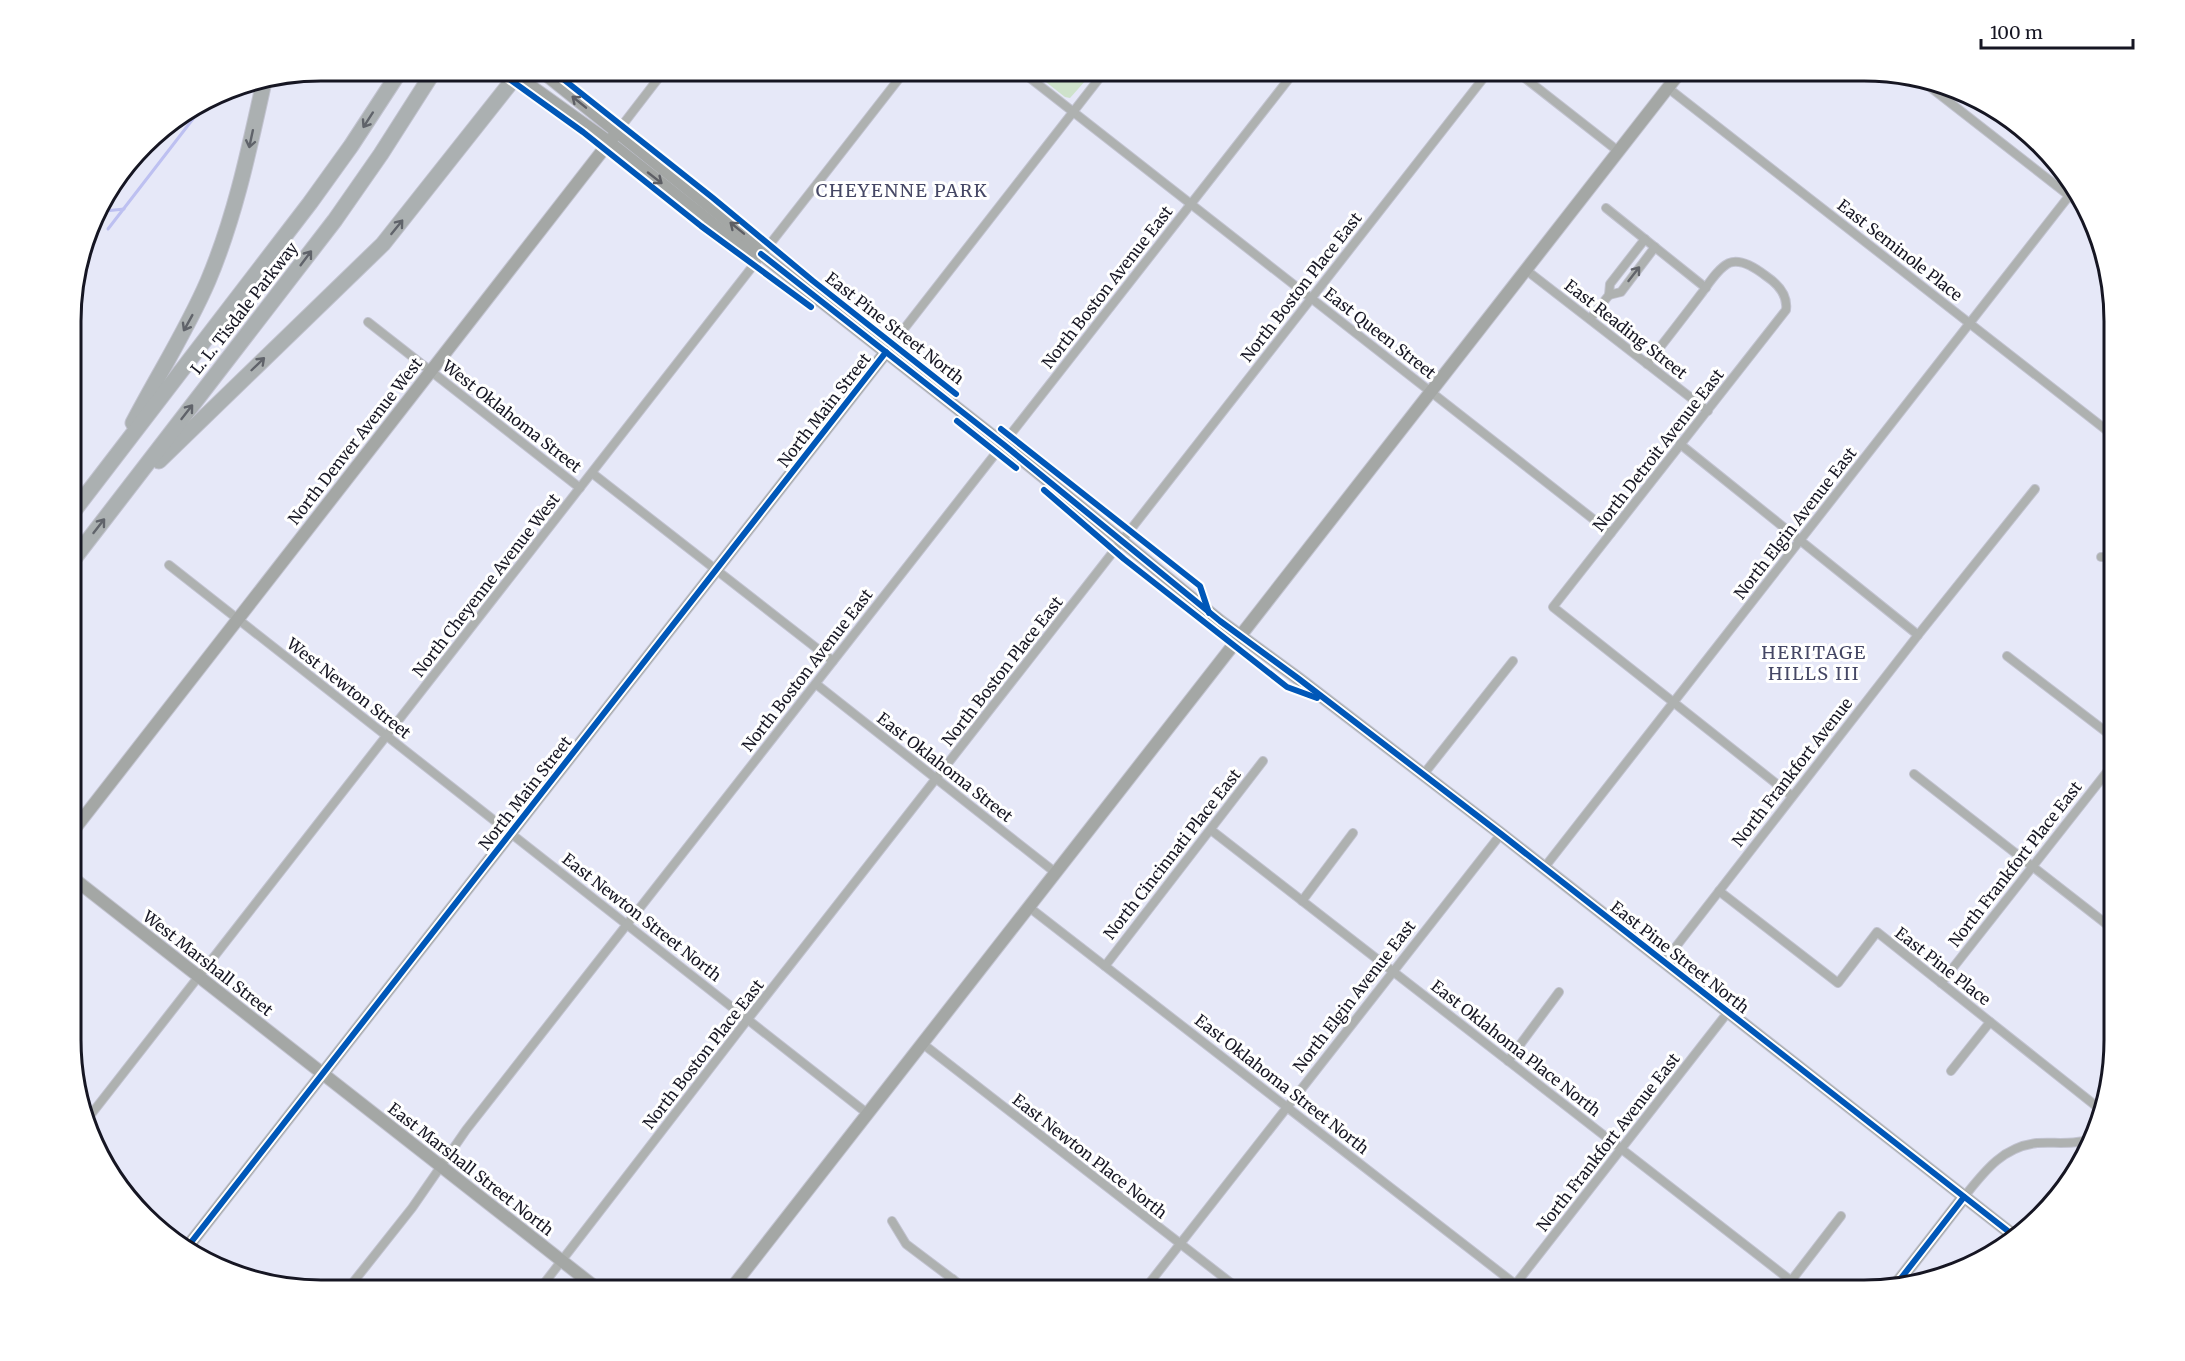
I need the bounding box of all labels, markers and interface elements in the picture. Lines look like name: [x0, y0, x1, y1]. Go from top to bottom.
scale bar: [1981, 12, 2132, 50]
text: 100 m: [1990, 21, 2043, 44]
one-way arrow: [571, 95, 587, 108]
one-way arrow: [362, 111, 374, 128]
one-way arrow: [245, 129, 256, 148]
one-way arrow: [647, 172, 663, 185]
district label: CHEYENNE PARK: [816, 179, 988, 202]
street label: East Seminole Place: [1833, 195, 1967, 305]
street label: North Boston Avenue East: [1037, 201, 1177, 372]
street label: North Boston Place East: [1236, 208, 1366, 366]
one-way arrow: [390, 220, 404, 235]
one-way arrow: [729, 222, 745, 235]
street label: L. L. Tisdale Parkway: [186, 237, 302, 378]
one-way arrow: [299, 250, 312, 266]
one-way arrow: [1628, 266, 1641, 282]
street label: East Pine Street North: [822, 268, 969, 389]
street label: East Reading Street: [1561, 275, 1692, 383]
street label: East Queen Street: [1320, 283, 1440, 383]
one-way arrow: [182, 314, 194, 331]
street label: North Main Street: [773, 348, 875, 471]
street label: North Denver Avenue West: [284, 353, 427, 528]
street label: West Oklahoma Street: [438, 355, 586, 477]
one-way arrow: [251, 357, 266, 371]
street label: North Detroit Avenue East: [1588, 364, 1728, 535]
one-way arrow: [181, 405, 193, 421]
street label: North Elgin Avenue East: [1730, 443, 1861, 603]
street label: North Cheyenne Avenue West: [408, 489, 564, 681]
one-way arrow: [93, 518, 106, 534]
street label: North Boston Avenue East: [737, 584, 877, 755]
street label: North Boston Place East: [937, 592, 1067, 750]
street label: West Newton Street: [282, 633, 415, 743]
district label: HERITAGE HILLS III: [1761, 641, 1867, 685]
street label: North Frankfort Avenue: [1728, 694, 1856, 850]
street label: East Oklahoma Street: [873, 708, 1017, 827]
street label: North Main Street: [474, 731, 576, 854]
street label: North Cincinnati Place East: [1099, 764, 1245, 943]
street label: North Frankfort Place East: [1944, 777, 2086, 951]
street label: East Newton Street North: [558, 849, 726, 986]
street label: East Pine Street North: [1607, 897, 1754, 1018]
street label: West Marshall Street: [138, 905, 278, 1020]
street label: North Elgin Avenue East: [1289, 916, 1420, 1076]
street label: East Pine Place: [1891, 923, 1995, 1009]
street label: North Boston Place East: [638, 975, 768, 1133]
street label: East Oklahoma Place North: [1427, 976, 1605, 1121]
street label: East Oklahoma Street North: [1191, 1010, 1373, 1158]
street label: North Frankfort Avenue East: [1532, 1048, 1684, 1235]
street label: East Newton Place North: [1009, 1089, 1172, 1223]
street label: East Marshall Street North: [384, 1098, 558, 1240]

